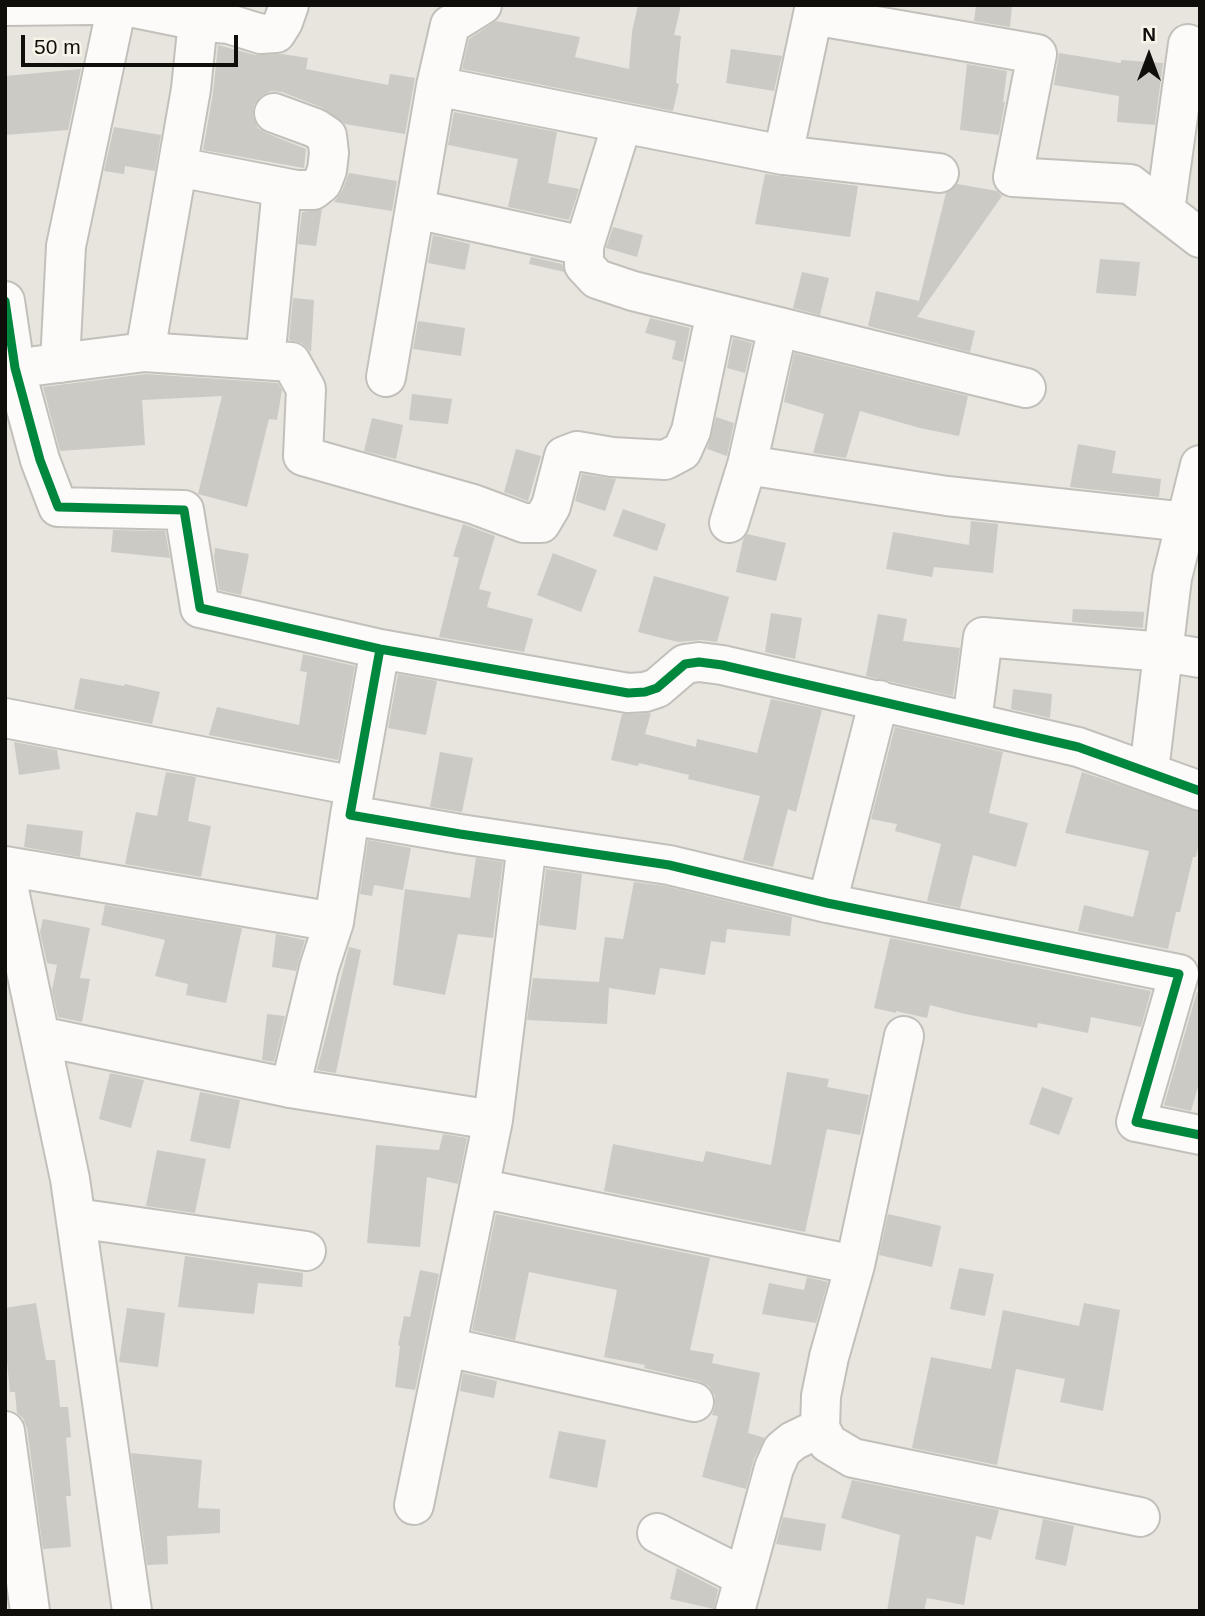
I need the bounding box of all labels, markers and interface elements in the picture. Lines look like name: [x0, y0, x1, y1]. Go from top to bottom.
scale bar: [24, 21, 242, 65]
north arrow: [1114, 21, 1184, 91]
text: N: [1142, 24, 1156, 45]
text: 50 m: [34, 35, 81, 58]

